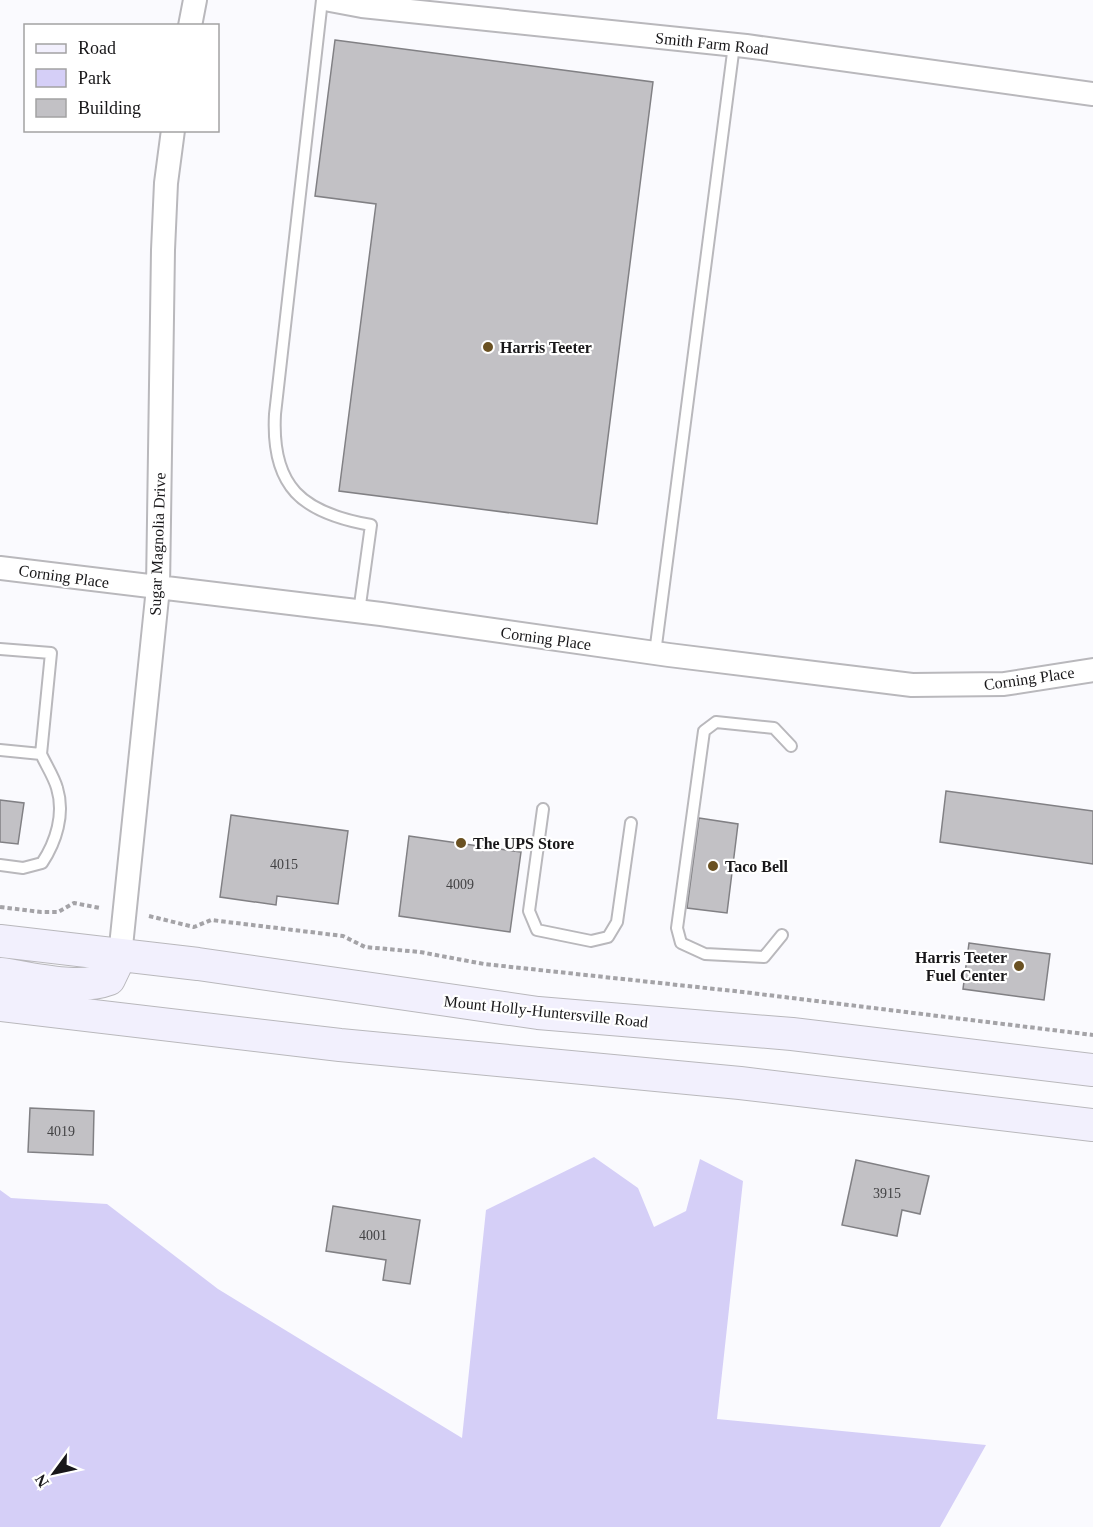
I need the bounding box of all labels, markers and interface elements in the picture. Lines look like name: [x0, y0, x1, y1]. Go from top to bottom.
legend: [24, 24, 219, 132]
street label: Smith Farm Road: [654, 29, 769, 58]
text: Road: [78, 38, 116, 58]
text: Park: [78, 68, 111, 88]
text: Building: [78, 98, 141, 118]
place label: Harris Teeter: [500, 339, 592, 356]
marker: Harris Teeter: [481, 340, 495, 354]
street label: Sugar Magnolia Drive: [147, 472, 169, 616]
street label: Corning Place: [18, 562, 110, 592]
street label: Corning Place: [500, 624, 592, 654]
street label: Corning Place: [983, 664, 1075, 694]
place label: The UPS Store: [473, 835, 574, 852]
marker: The UPS Store: [454, 836, 468, 850]
house number: 4015: [270, 857, 298, 872]
place label: Taco Bell: [725, 858, 789, 875]
marker: Taco Bell: [706, 859, 720, 873]
house number: 4009: [446, 877, 474, 892]
place label: Harris Teeter Fuel Center: [915, 949, 1007, 984]
marker: Harris Teeter Fuel Center: [1012, 959, 1026, 973]
street label: Mount Holly-Huntersville Road: [443, 992, 649, 1032]
house number: 4019: [47, 1124, 75, 1139]
house number: 3915: [873, 1186, 901, 1201]
house number: 4001: [359, 1228, 387, 1243]
north arrow: [24, 1443, 84, 1503]
text: N: [31, 1471, 52, 1490]

